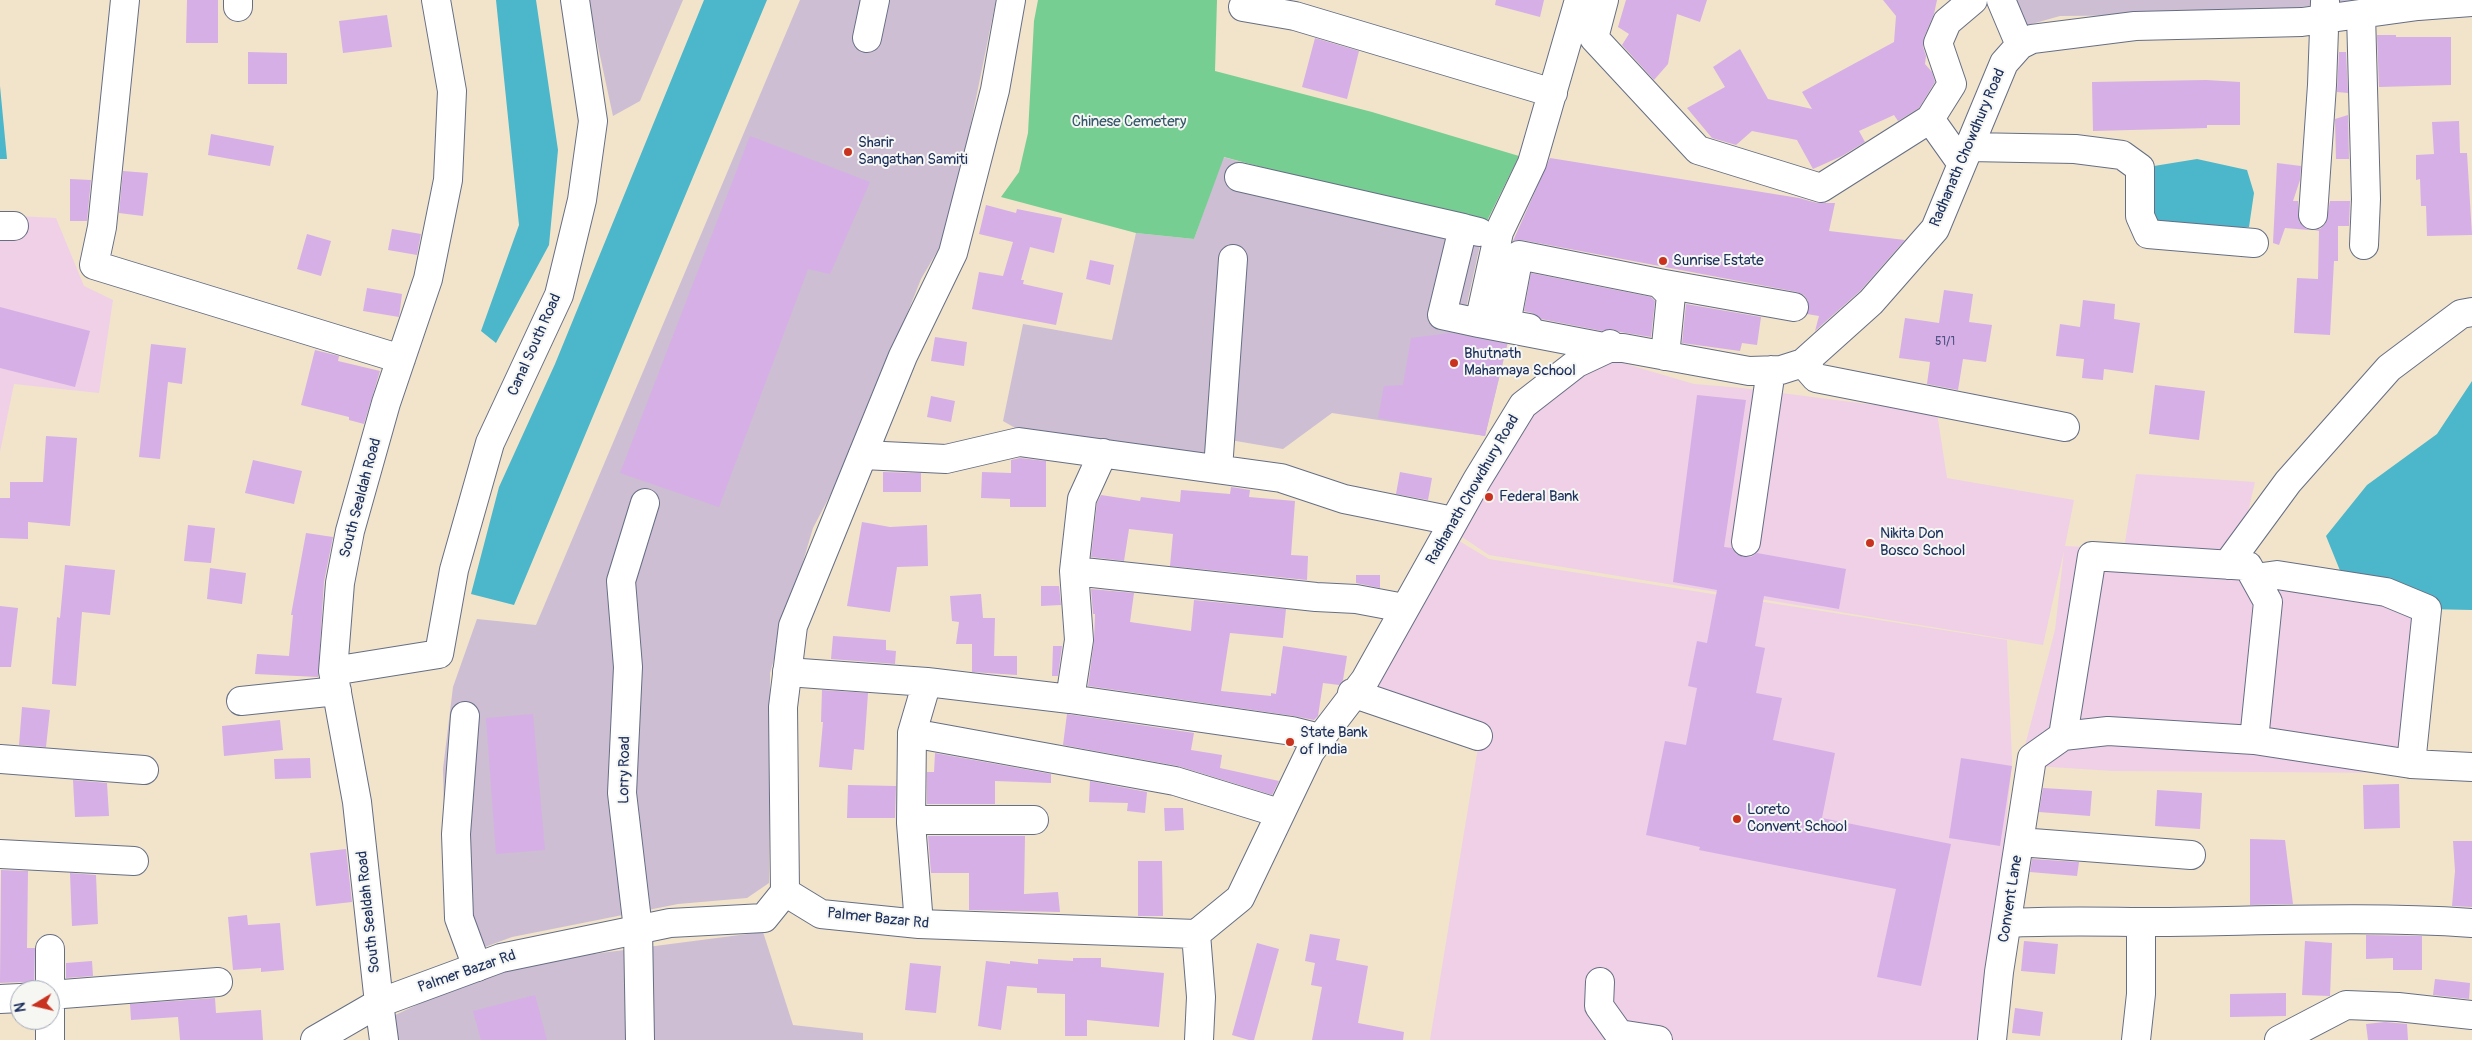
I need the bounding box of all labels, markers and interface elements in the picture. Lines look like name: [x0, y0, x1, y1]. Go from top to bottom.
street label: Radhanath Chowdhury Road: [1926, 66, 2010, 230]
park label: Chinese Cemetery: [1072, 113, 1186, 131]
place label: Sharir Sangathan Samiti: [858, 134, 968, 169]
marker: Sharir Sangathan Samiti: [842, 146, 854, 158]
place label: Sunrise Estate: [1673, 252, 1764, 270]
marker: Sunrise Estate: [1657, 255, 1669, 267]
street label: Canal South Road: [504, 291, 566, 399]
house number: 51/1: [1935, 335, 1955, 349]
place label: Bhutnath Mahamaya School: [1464, 345, 1576, 380]
marker: Bhutnath Mahamaya School: [1448, 357, 1460, 369]
street label: Radhanath Chowdhury Road: [1423, 412, 1523, 568]
street label: South Sealdah Road: [336, 436, 386, 560]
place label: Federal Bank: [1499, 488, 1579, 506]
marker: Federal Bank: [1483, 491, 1495, 503]
place label: Nikita Don Bosco School: [1880, 525, 1965, 560]
marker: Nikita Don Bosco School: [1864, 537, 1876, 549]
place label: State Bank of India: [1300, 724, 1368, 759]
street label: Lorry Road: [615, 736, 635, 804]
marker: State Bank of India: [1284, 736, 1296, 748]
place label: Loreto Convent School: [1747, 801, 1847, 836]
marker: Loreto Convent School: [1731, 813, 1743, 825]
street label: South Sealdah Road: [354, 850, 384, 974]
street label: Convent Lane: [1995, 854, 2027, 944]
street label: Palmer Bazar Rd: [826, 905, 930, 933]
street label: Palmer Bazar Rd: [416, 947, 518, 997]
north arrow: [10, 980, 60, 1030]
text: N: [12, 1001, 30, 1013]

